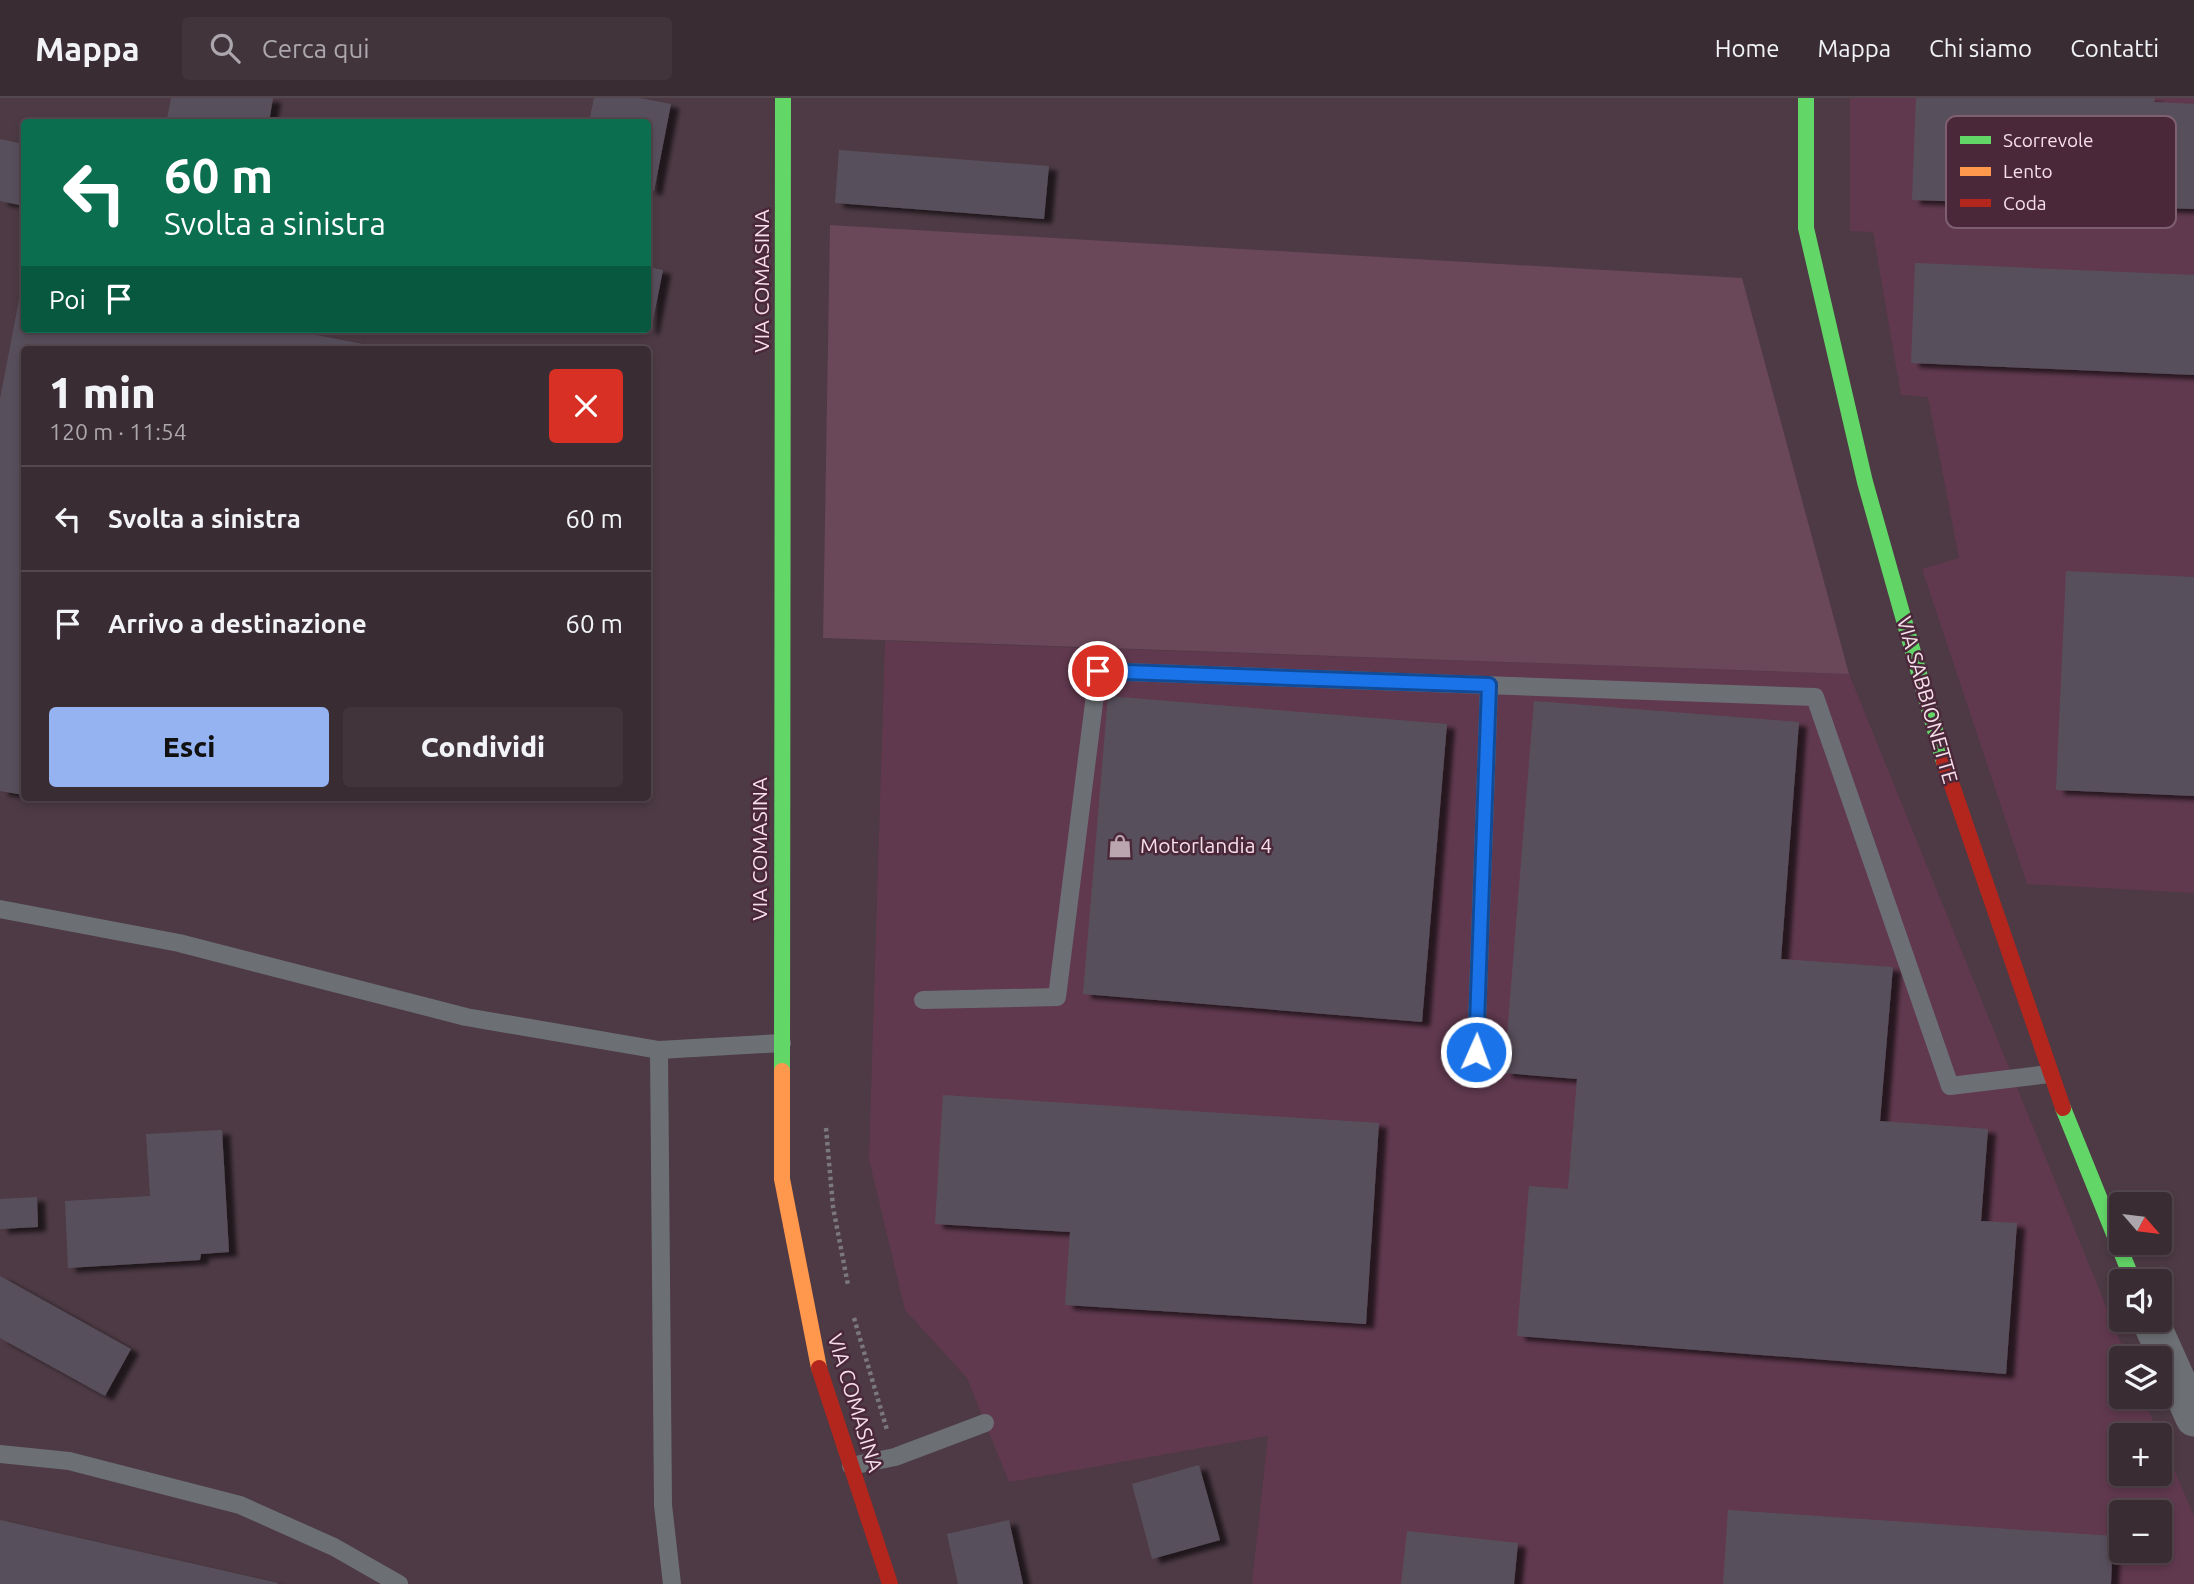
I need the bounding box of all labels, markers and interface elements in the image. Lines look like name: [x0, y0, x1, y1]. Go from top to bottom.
search box: [182, 17, 672, 80]
icon: search: [206, 29, 244, 67]
text: Mappa: [35, 30, 140, 67]
text: Cerca qui: [262, 34, 370, 63]
text: Home: [1715, 35, 1779, 62]
text: Mappa: [1817, 35, 1891, 62]
text: Chi siamo: [1929, 35, 2032, 62]
text: Contatti: [2070, 35, 2159, 62]
legend: [1946, 116, 2176, 228]
text: Scorrevole: [2003, 129, 2094, 151]
icon: left: [49, 147, 140, 238]
text: 60 m: [164, 147, 273, 202]
text: Lento: [2003, 160, 2053, 182]
text: Coda: [2003, 192, 2047, 214]
text: Svolta a sinistra: [164, 205, 386, 241]
street label: VIA COMASINA: [749, 209, 773, 353]
icon: arrive: [100, 280, 138, 318]
text: Poi: [49, 285, 86, 314]
text: 1 min: [49, 369, 156, 416]
button: close: [549, 369, 623, 443]
text: 120 m · 11:54: [49, 419, 187, 444]
icon: left: [49, 500, 87, 538]
text: Svolta a sinistra: [108, 504, 301, 533]
text: 60 m: [565, 504, 623, 533]
icon: arrive: [49, 605, 87, 643]
text: Arrivo a destinazione: [108, 609, 367, 638]
text: 60 m: [565, 609, 623, 638]
street label: VIA SABBIONETTE: [1893, 613, 1963, 786]
pin: [1068, 641, 1128, 701]
icon: arrive: [1079, 652, 1117, 690]
button: Esci: [49, 707, 329, 787]
button: Condividi: [343, 707, 623, 787]
street label: VIA COMASINA: [747, 777, 771, 921]
shop icon: Motorlandia 4: [1106, 832, 1134, 860]
place label: Motorlandia 4: [1140, 833, 1272, 857]
position arrow: [1439, 1015, 1513, 1089]
north arrow: [2109, 1192, 2172, 1255]
map controls: [2109, 1192, 2172, 1563]
button: sound: [2109, 1269, 2172, 1332]
street label: VIA COMASINA: [824, 1331, 888, 1475]
button: layers: [2109, 1346, 2172, 1409]
button: +: [2109, 1423, 2172, 1486]
button: −: [2109, 1500, 2172, 1563]

